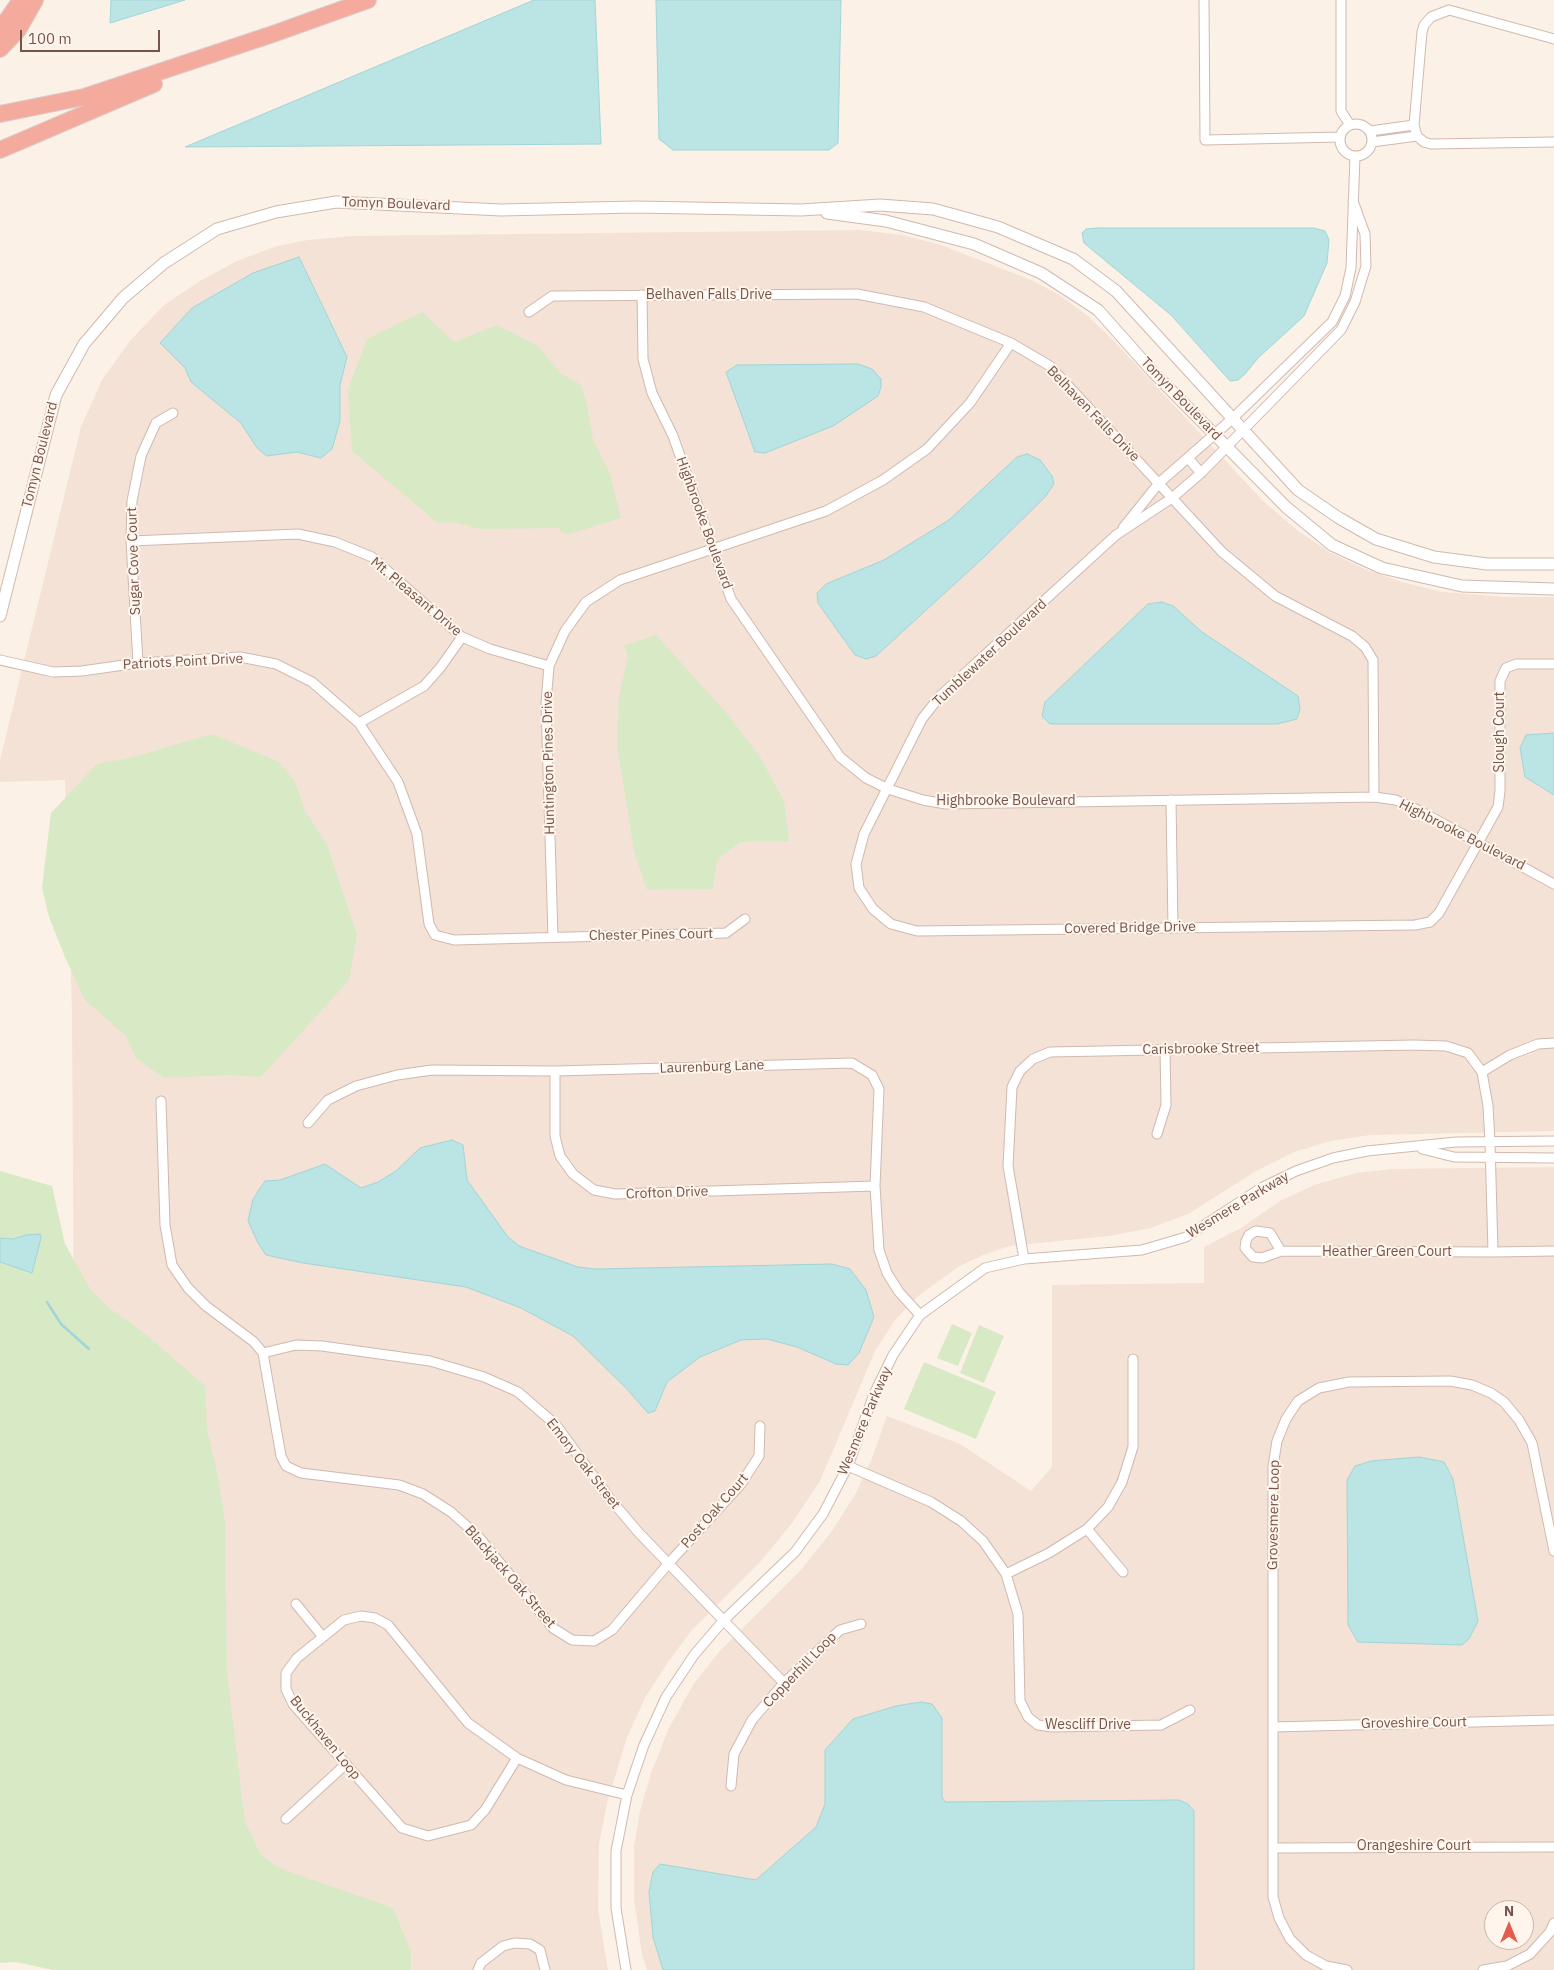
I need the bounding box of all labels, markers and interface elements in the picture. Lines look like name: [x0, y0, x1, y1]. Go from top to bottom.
scale bar: [22, 20, 162, 52]
text: 100 m: [28, 29, 72, 48]
street label: Tomyn Boulevard: [341, 194, 451, 214]
street label: Belhaven Falls Drive: [646, 287, 772, 303]
street label: Tomyn Boulevard: [1137, 354, 1225, 444]
street label: Belhaven Falls Drive: [1043, 363, 1143, 465]
street label: Tomyn Boulevard: [19, 400, 61, 510]
street label: Highbrooke Boulevard: [672, 455, 736, 591]
street label: Sugar Cove Court: [124, 507, 144, 615]
street label: Mt. Pleasant Drive: [367, 554, 465, 640]
street label: Tumblewater Boulevard: [929, 596, 1051, 710]
street label: Patriots Point Drive: [122, 650, 244, 674]
street label: Huntington Pines Drive: [539, 691, 559, 835]
street label: Slough Court: [1492, 692, 1508, 772]
street label: Highbrooke Boulevard: [936, 793, 1076, 809]
street label: Highbrooke Boulevard: [1396, 796, 1528, 874]
street label: Covered Bridge Drive: [1064, 918, 1196, 938]
street label: Chester Pines Court: [589, 926, 713, 944]
street label: Carisbrooke Street: [1142, 1040, 1260, 1058]
street label: Laurenburg Lane: [659, 1057, 765, 1077]
street label: Wesmere Parkway: [1184, 1168, 1292, 1242]
street label: Crofton Drive: [625, 1183, 709, 1203]
street label: Heather Green Court: [1322, 1244, 1452, 1260]
street label: Wesmere Parkway: [835, 1364, 895, 1478]
street label: Emory Oak Street: [542, 1415, 624, 1513]
street label: Grovesmere Loop: [1265, 1460, 1283, 1570]
street label: Post Oak Court: [678, 1470, 752, 1552]
street label: Blackjack Oak Street: [461, 1522, 559, 1632]
street label: Copperhill Loop: [760, 1629, 840, 1711]
street label: Buckhaven Loop: [286, 1693, 364, 1783]
street label: Groveshire Court: [1361, 1714, 1467, 1732]
street label: Wescliff Drive: [1045, 1717, 1131, 1733]
street label: Orangeshire Court: [1357, 1838, 1471, 1854]
north arrow: [1484, 1900, 1534, 1950]
text: N: [1504, 1902, 1514, 1920]

